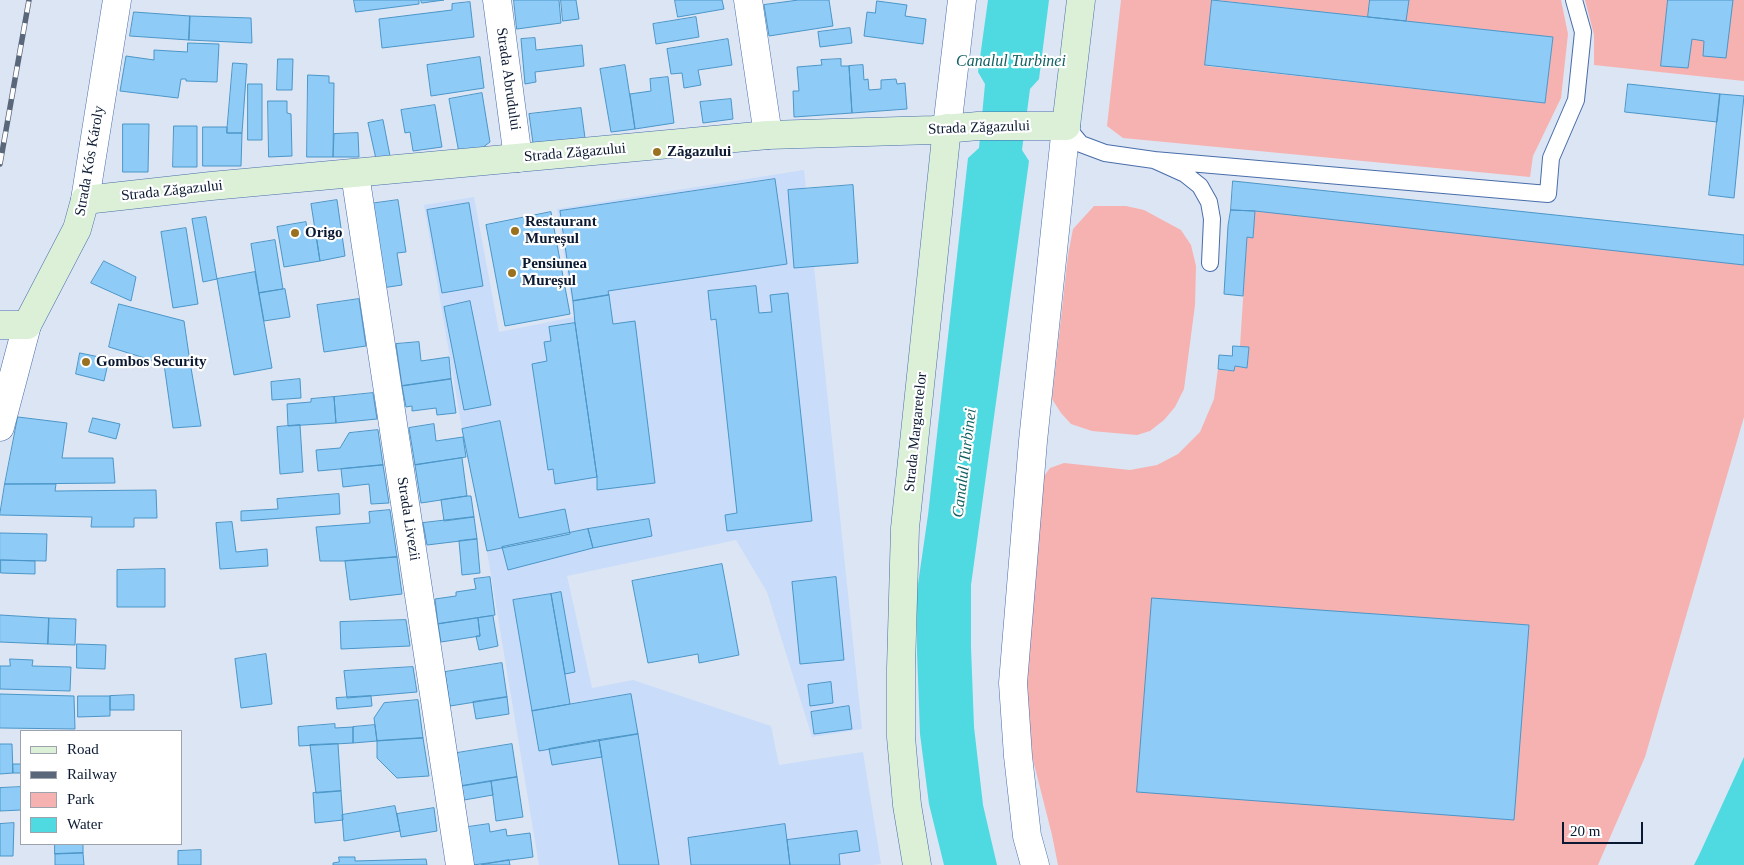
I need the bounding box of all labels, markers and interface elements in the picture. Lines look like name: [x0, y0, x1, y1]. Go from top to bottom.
street label: Strada Abrudului: [492, 26, 524, 132]
water label: Canalul Turbinei: [956, 52, 1066, 72]
street label: Strada Kós Károly: [71, 104, 109, 218]
street label: Strada Zăgazului: [928, 117, 1030, 139]
street label: Strada Zăgazului: [523, 140, 627, 166]
place label: Zăgazului: [667, 143, 731, 161]
marker: Zăgazului: [651, 146, 663, 158]
street label: Strada Zăgazului: [120, 177, 224, 205]
place label: Restaurant Mureșul: [525, 213, 597, 248]
place label: Origo: [305, 224, 342, 242]
marker: Restaurant Mureșul: [509, 225, 521, 237]
marker: Origo: [289, 227, 301, 239]
place label: Pensiunea Mureșul: [522, 255, 587, 290]
marker: Pensiunea Mureșul: [506, 267, 518, 279]
place label: Gombos Security: [96, 353, 206, 371]
marker: Gombos Security: [80, 356, 92, 368]
street label: Strada Margaretelor: [901, 371, 931, 493]
water label: Canalul Turbinei: [949, 407, 981, 519]
street label: Strada Livezii: [392, 476, 424, 562]
legend: [20, 730, 182, 845]
text: Road: [67, 741, 99, 757]
text: Railway: [67, 766, 117, 782]
text: Park: [67, 791, 95, 807]
scale bar: [1564, 812, 1645, 844]
text: Water: [67, 816, 102, 832]
text: 20 m: [1570, 823, 1600, 839]

